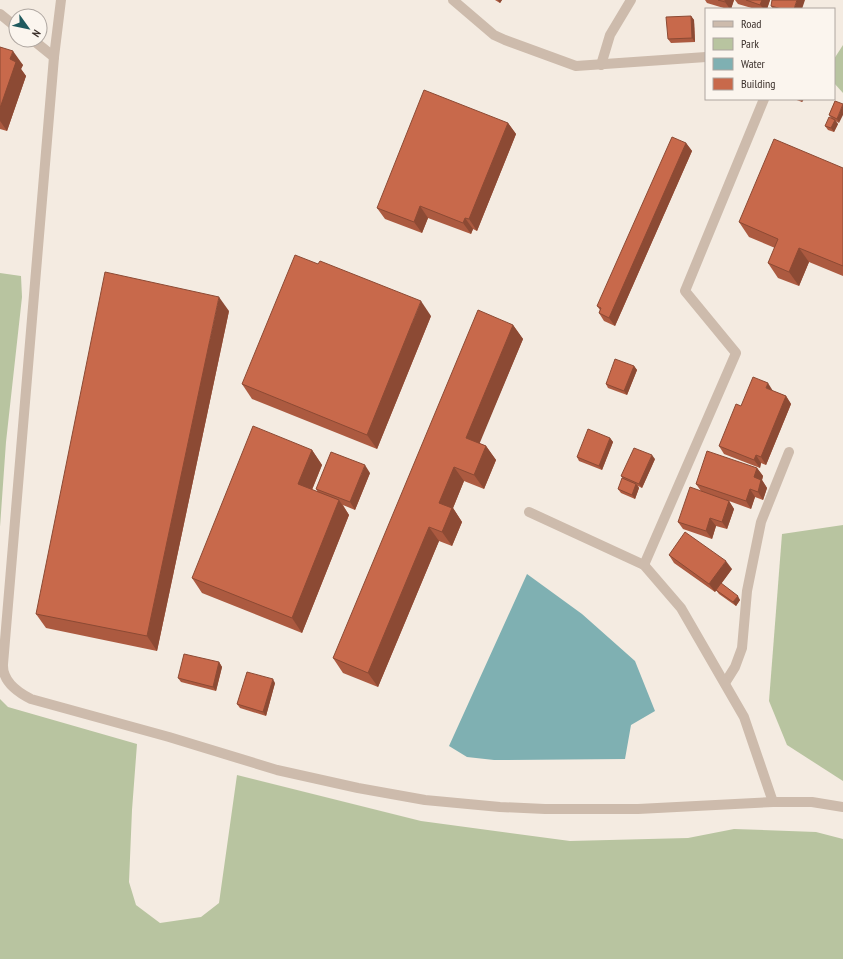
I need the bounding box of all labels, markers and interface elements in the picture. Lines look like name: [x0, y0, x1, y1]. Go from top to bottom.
north arrow: [8, 8, 48, 48]
legend: [705, 8, 835, 100]
text: Road: [741, 16, 761, 31]
text: N: [29, 27, 44, 40]
text: Park: [741, 36, 759, 51]
text: Water: [741, 56, 766, 71]
text: Building: [741, 76, 776, 91]

